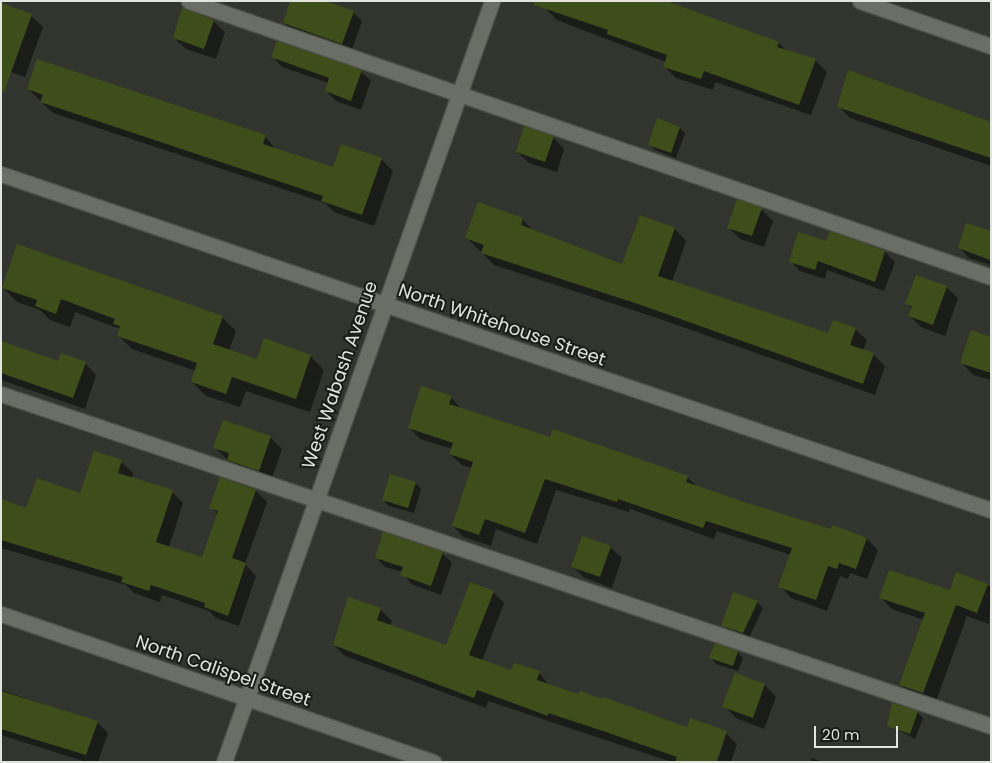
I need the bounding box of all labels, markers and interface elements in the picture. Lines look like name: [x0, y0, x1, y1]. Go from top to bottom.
street label: West Wabash Avenue: [298, 278, 382, 472]
street label: North Whitehouse Street: [396, 279, 608, 371]
street label: North Calispel Street: [133, 631, 313, 711]
scale bar: [817, 716, 901, 748]
text: 20 m: [822, 724, 860, 745]

